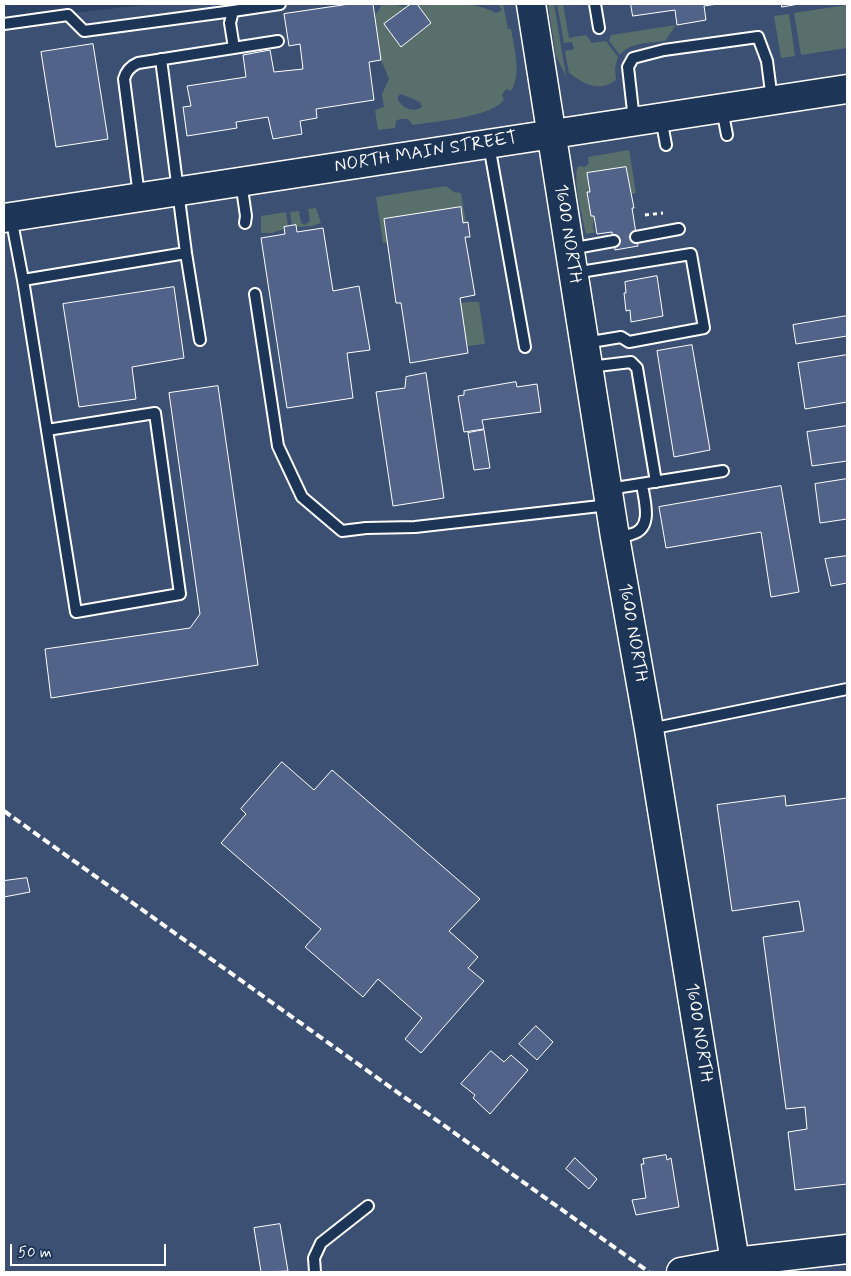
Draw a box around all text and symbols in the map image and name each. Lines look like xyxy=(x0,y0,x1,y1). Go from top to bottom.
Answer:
street label: NORTH MAIN STREET xyxy=(333,128,519,178)
street label: 1600 NORTH xyxy=(548,183,586,285)
street label: 1600 NORTH xyxy=(613,582,651,684)
street label: 1600 NORTH xyxy=(679,982,717,1084)
scale bar xyxy=(12,1234,169,1266)
text: 50 m xyxy=(18,1243,52,1263)

